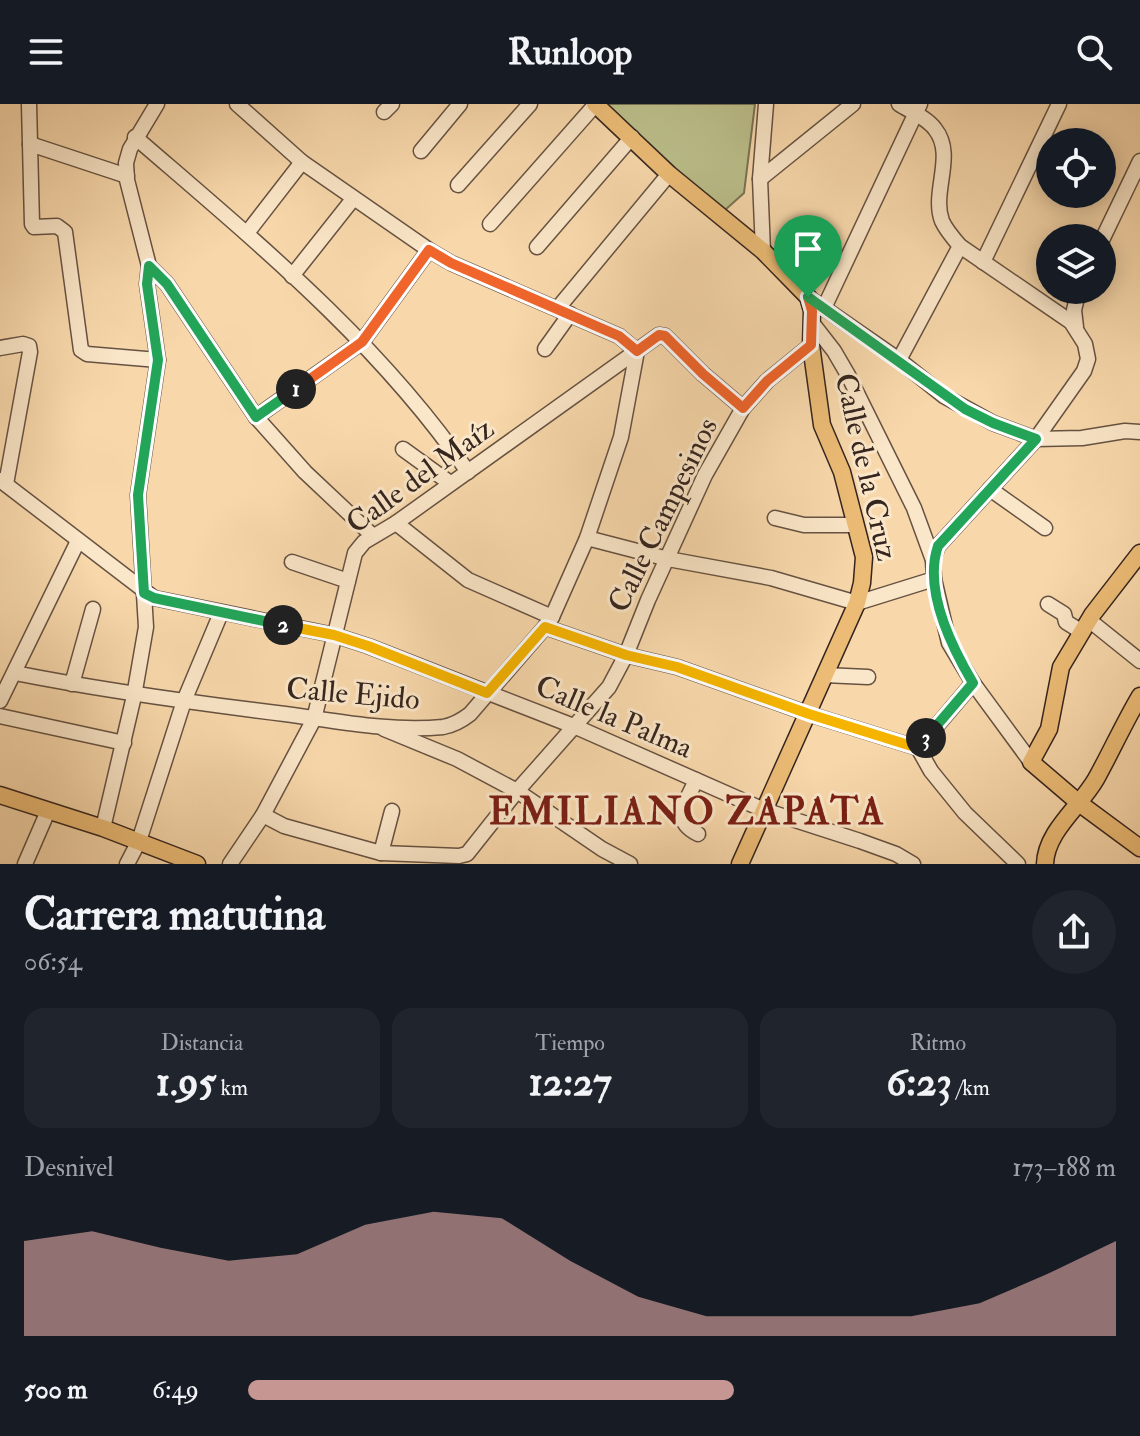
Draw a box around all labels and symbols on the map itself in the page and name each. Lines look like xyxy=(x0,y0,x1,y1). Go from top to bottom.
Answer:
pin xyxy=(774,215,842,297)
pin: 1 xyxy=(276,369,316,409)
street label: Calle de la Cruz xyxy=(826,370,906,564)
street label: Calle del Maíz xyxy=(339,410,501,542)
street label: Calle Campesinos xyxy=(600,412,726,618)
pin: 2 xyxy=(263,605,303,645)
street label: Calle la Palma xyxy=(530,667,699,767)
street label: Calle Ejido xyxy=(285,670,421,718)
pin: 3 xyxy=(906,718,946,758)
district label: EMILIANO ZAPATA xyxy=(489,788,885,836)

